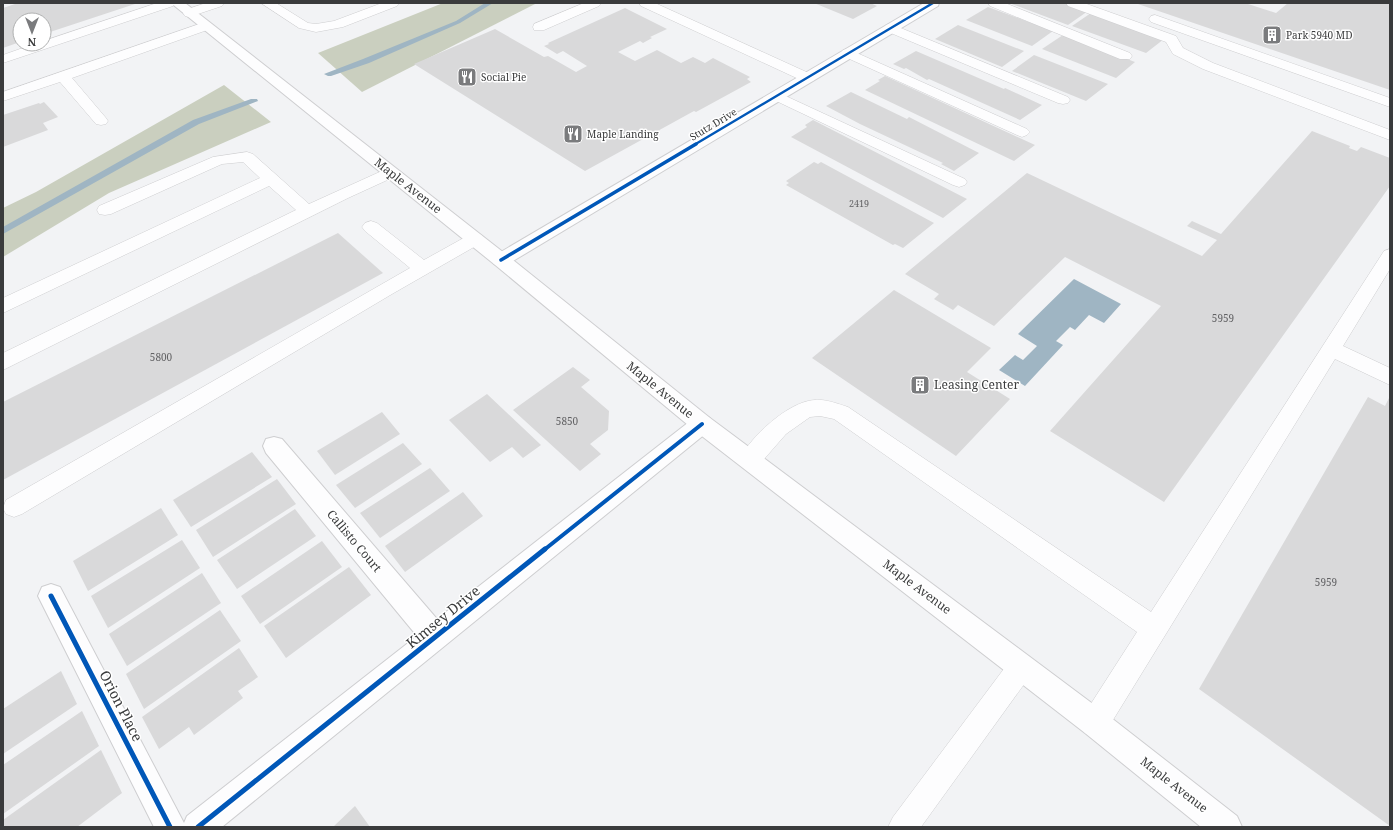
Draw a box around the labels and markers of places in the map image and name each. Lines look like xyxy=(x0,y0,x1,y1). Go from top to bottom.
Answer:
building icon: Park 5940 MD xyxy=(1261,24,1283,46)
place label: Park 5940 MD xyxy=(1286,28,1352,42)
restaurant icon: Social Pie xyxy=(456,66,478,88)
place label: Social Pie xyxy=(481,70,526,84)
restaurant icon: Maple Landing xyxy=(562,123,584,145)
place label: Maple Landing xyxy=(587,127,659,141)
building icon: Leasing Center xyxy=(909,374,931,396)
place label: Leasing Center xyxy=(934,376,1019,393)

